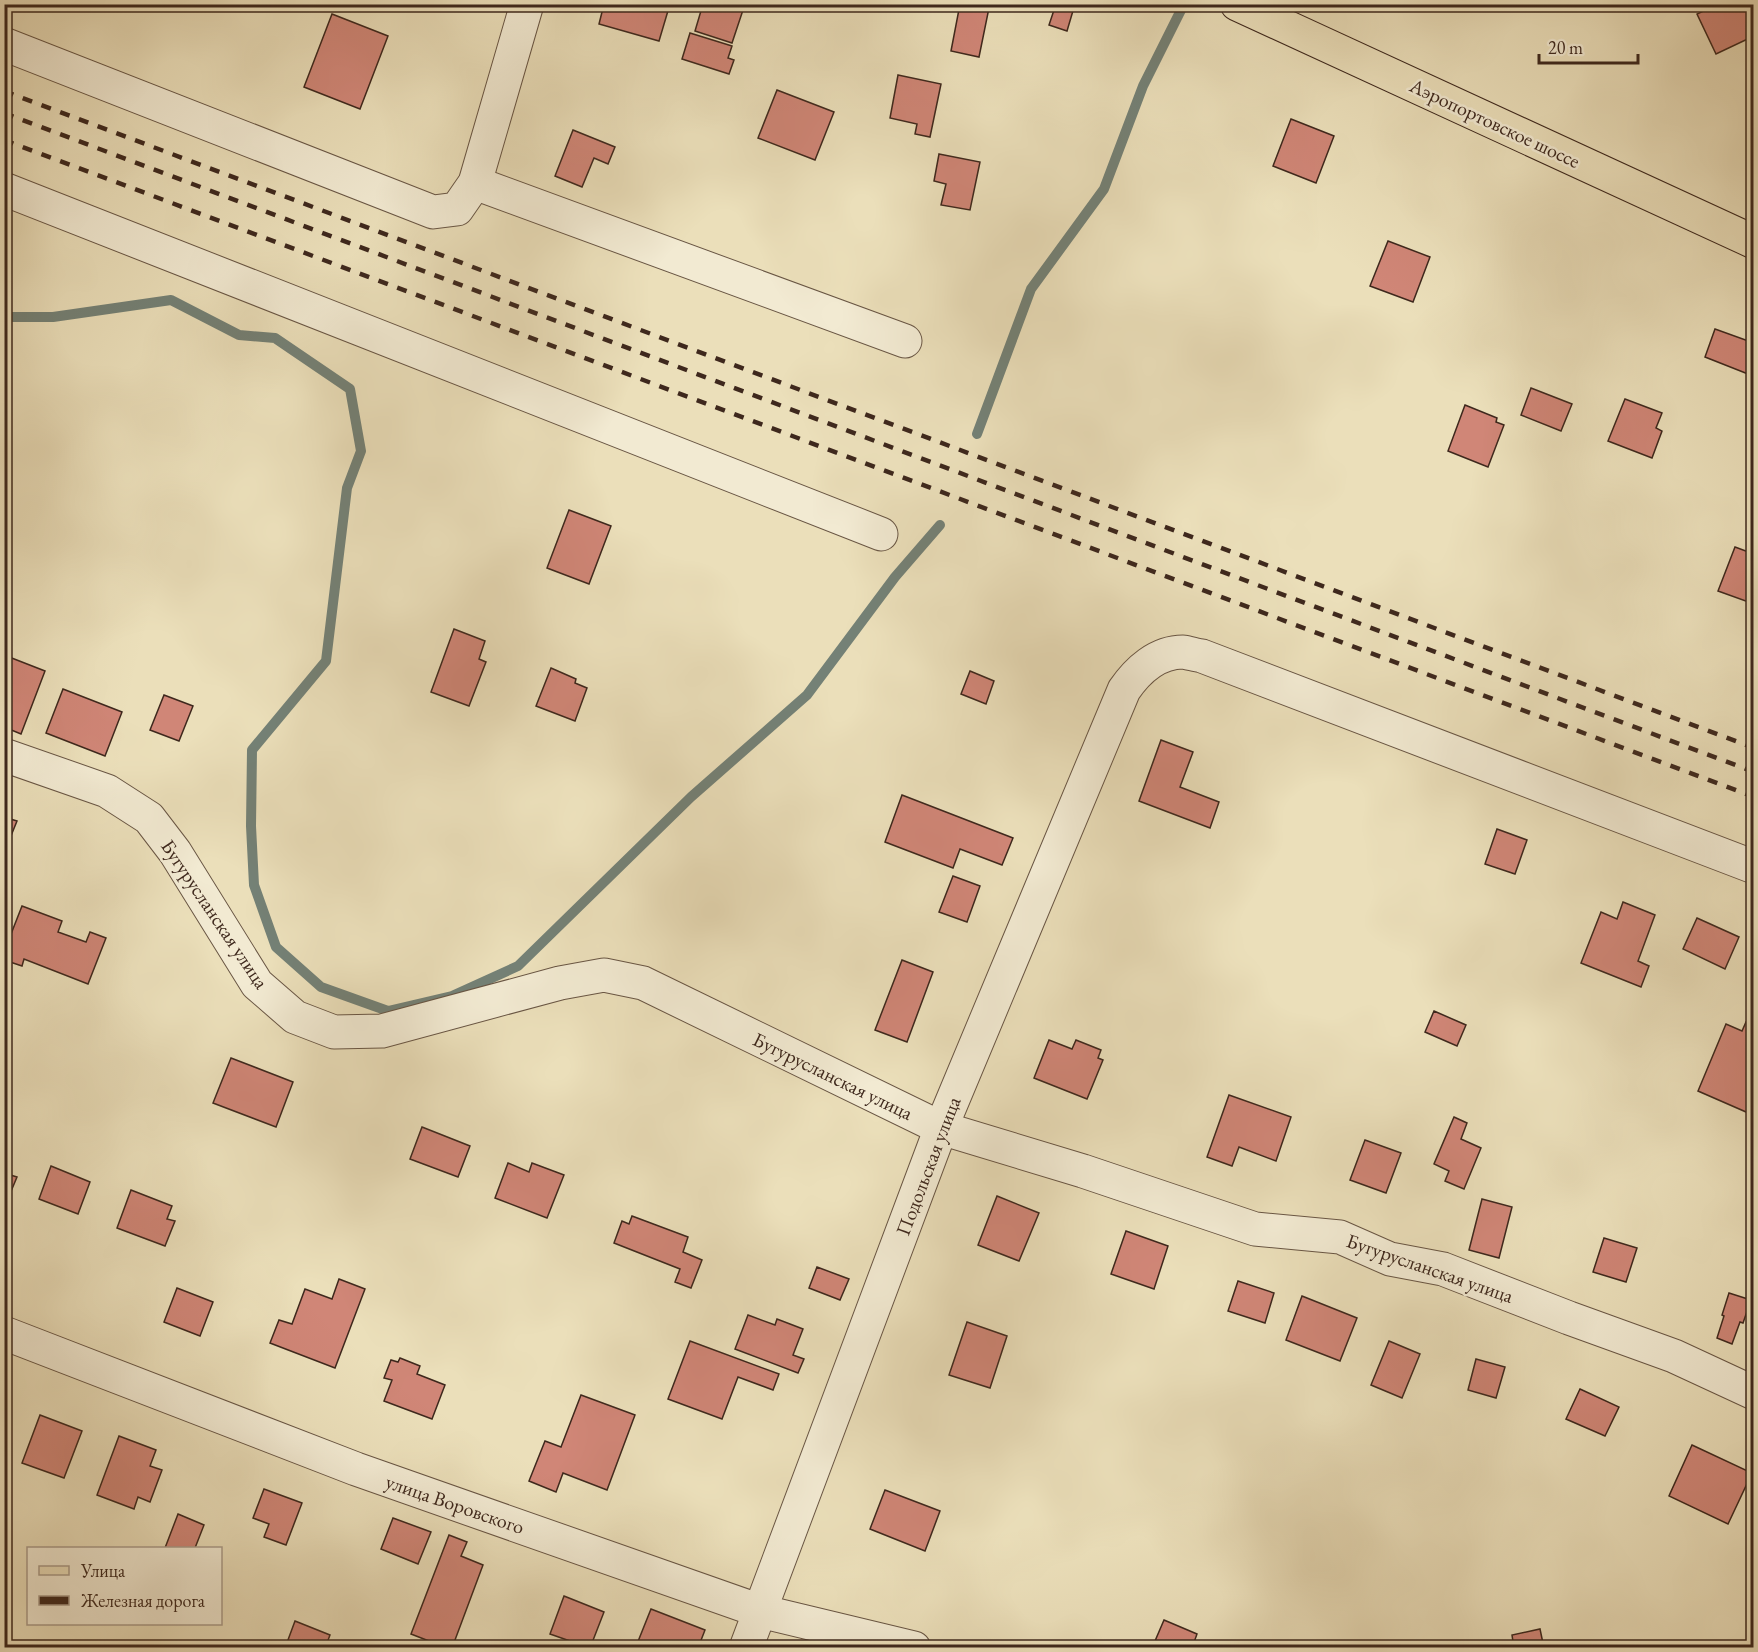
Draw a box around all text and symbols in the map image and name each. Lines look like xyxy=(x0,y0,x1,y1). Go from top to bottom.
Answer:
scale bar xyxy=(1539,27,1638,65)
text: 20 m xyxy=(1548,36,1583,59)
street label: Аэропортовское шоссе xyxy=(1405,72,1584,174)
street label: Бугурусланская улица xyxy=(155,834,275,994)
street label: Бугурусланская улица xyxy=(749,1026,917,1126)
street label: Подольская улица xyxy=(890,1093,966,1239)
street label: Бугурусланская улица xyxy=(1343,1227,1517,1309)
street label: улица Воровского xyxy=(382,1468,528,1540)
legend xyxy=(27,1547,222,1625)
text: Улица xyxy=(80,1559,126,1582)
text: Железная дорога xyxy=(80,1589,206,1612)

